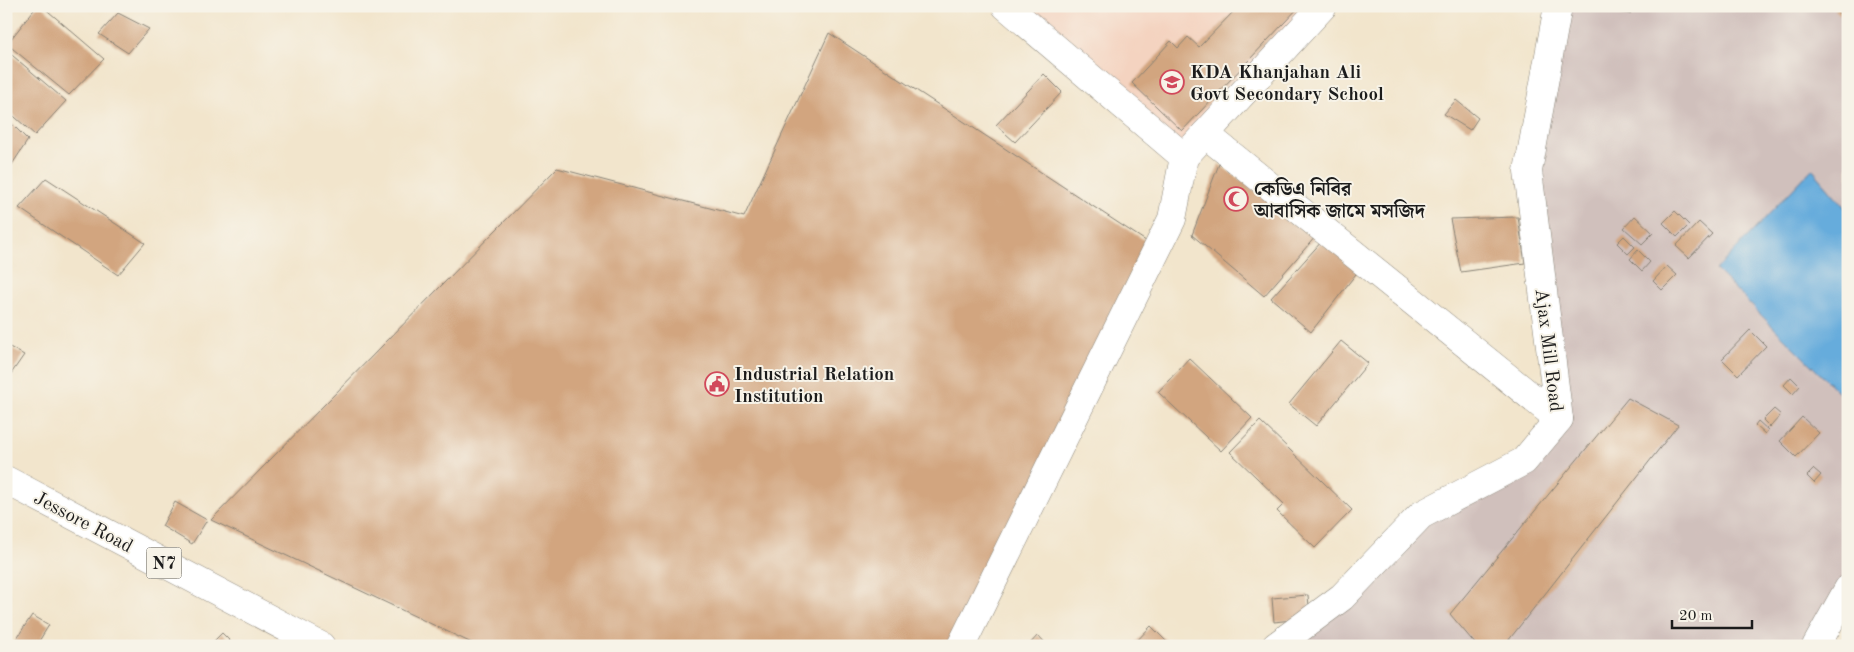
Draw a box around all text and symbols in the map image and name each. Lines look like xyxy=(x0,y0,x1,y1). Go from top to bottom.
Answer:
place label: KDA Khanjahan Ali Govt Secondary School xyxy=(1190,64,1384,105)
school or university icon: KDA Khanjahan Ali Govt Secondary School xyxy=(1159,69,1185,95)
place label: কেডিএ নিবির আবাসিক জামে মসজিদ xyxy=(1253,177,1426,222)
mosque icon: কেডিএ নিবির আবাসিক জামে মসজিদ xyxy=(1223,186,1249,212)
street label: Ajax Mill Road xyxy=(1531,288,1565,413)
place label: Industrial Relation Institution xyxy=(734,366,894,407)
public building icon: Industrial Relation Institution xyxy=(704,371,730,397)
street label: Jessore Road xyxy=(30,489,136,557)
road number: N7 xyxy=(146,548,182,578)
scale bar xyxy=(1672,597,1752,629)
text: 20 m xyxy=(1679,609,1713,624)

